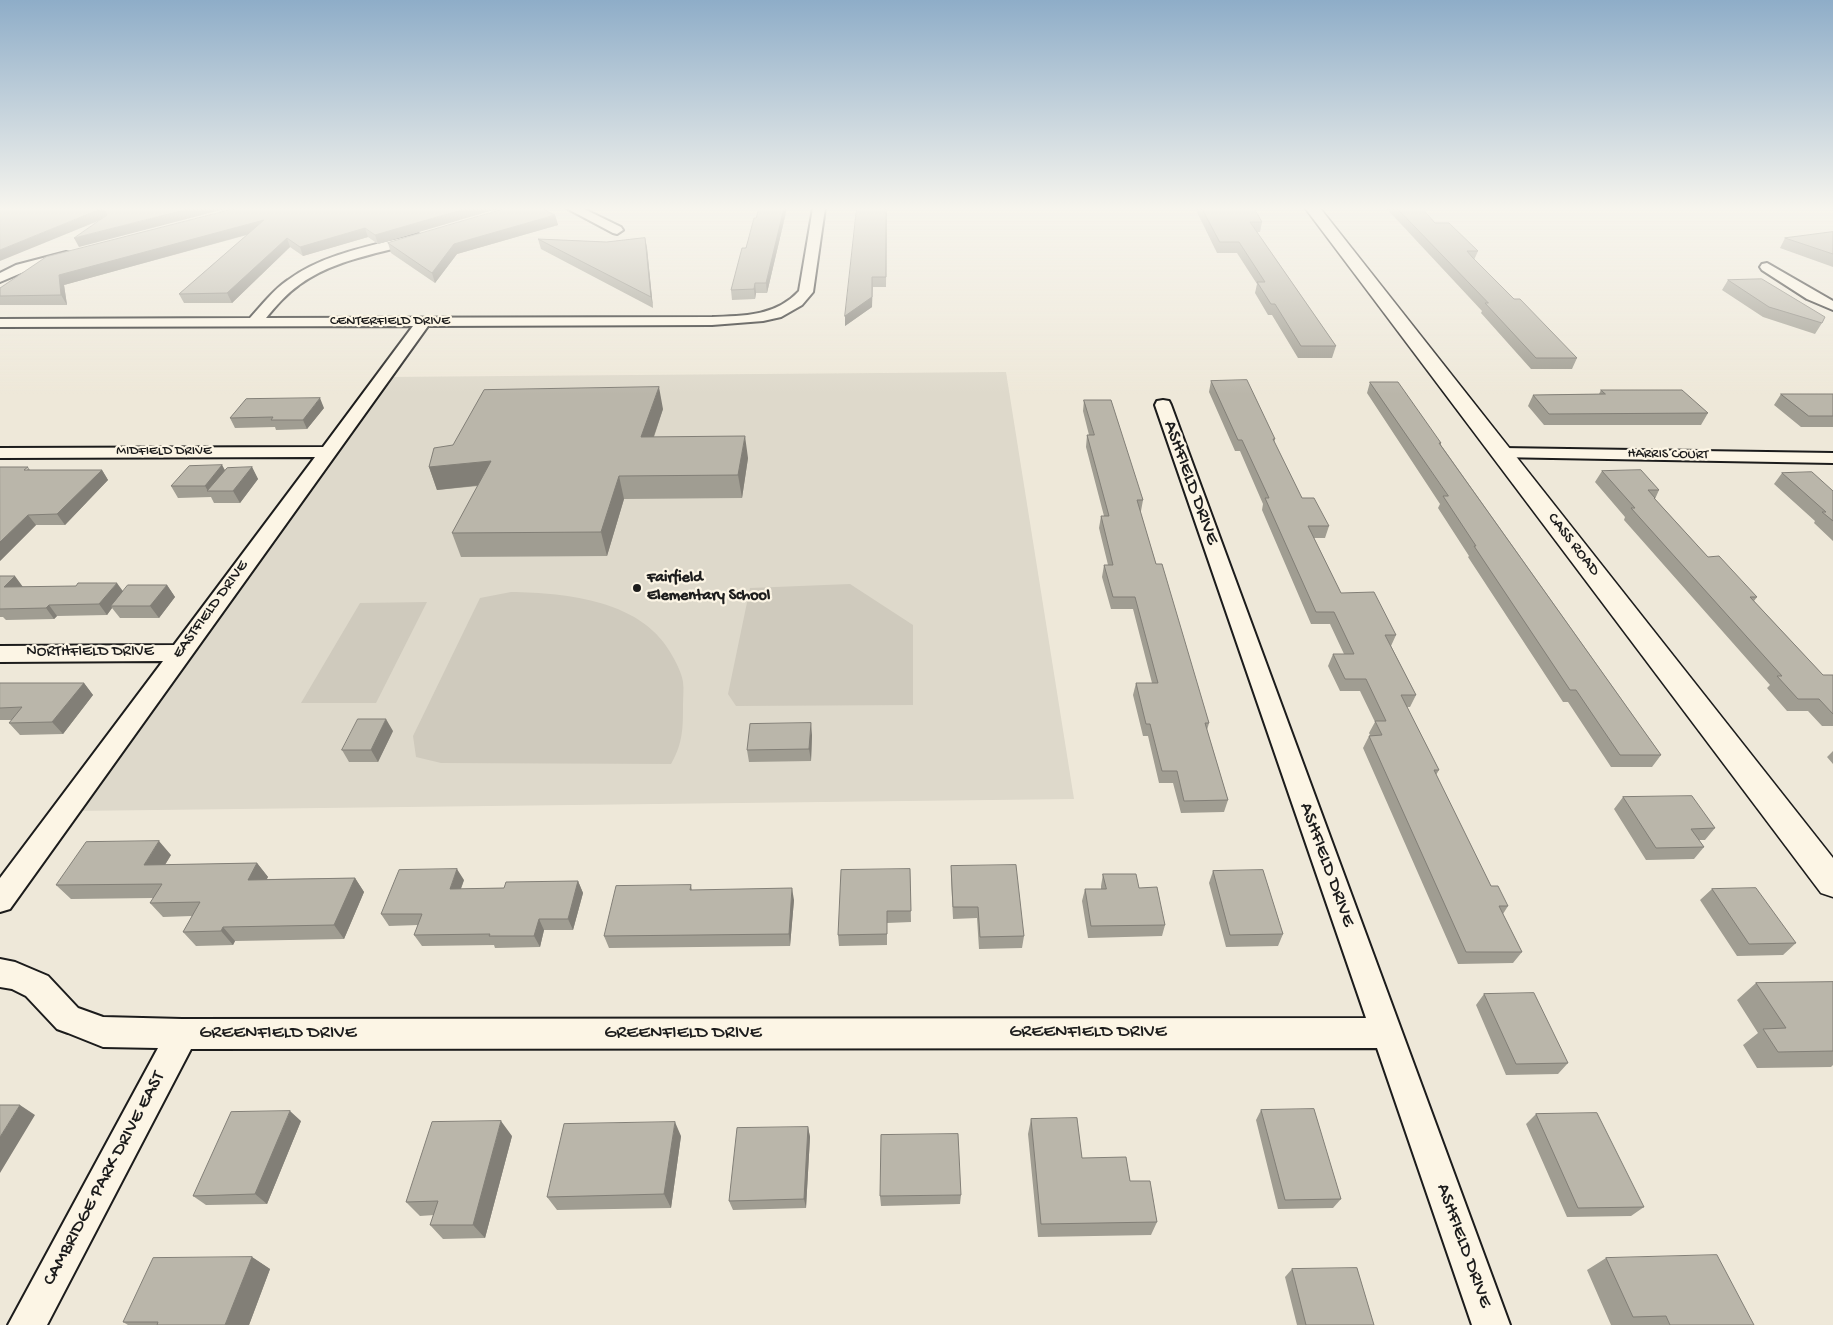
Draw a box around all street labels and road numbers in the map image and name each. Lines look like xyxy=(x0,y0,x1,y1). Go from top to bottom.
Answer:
street label: CENTERFIELD DRIVE xyxy=(330,314,450,330)
street label: ASHFIELD DRIVE xyxy=(1157,418,1223,548)
street label: MIDFIELD DRIVE xyxy=(116,444,212,460)
street label: HARRIS COURT xyxy=(1627,446,1709,464)
street label: CASS ROAD xyxy=(1542,510,1604,580)
street label: EASTFIELD DRIVE xyxy=(169,557,253,663)
street label: NORTHFIELD DRIVE xyxy=(26,643,154,663)
street label: ASHFIELD DRIVE xyxy=(1293,800,1359,930)
street label: GREENFIELD DRIVE xyxy=(1009,1022,1167,1044)
street label: GREENFIELD DRIVE xyxy=(199,1023,357,1045)
street label: GREENFIELD DRIVE xyxy=(604,1023,762,1045)
street label: CAMBRIDGE PARK DRIVE EAST xyxy=(39,1068,171,1290)
street label: ASHFIELD DRIVE xyxy=(1430,1181,1496,1311)

